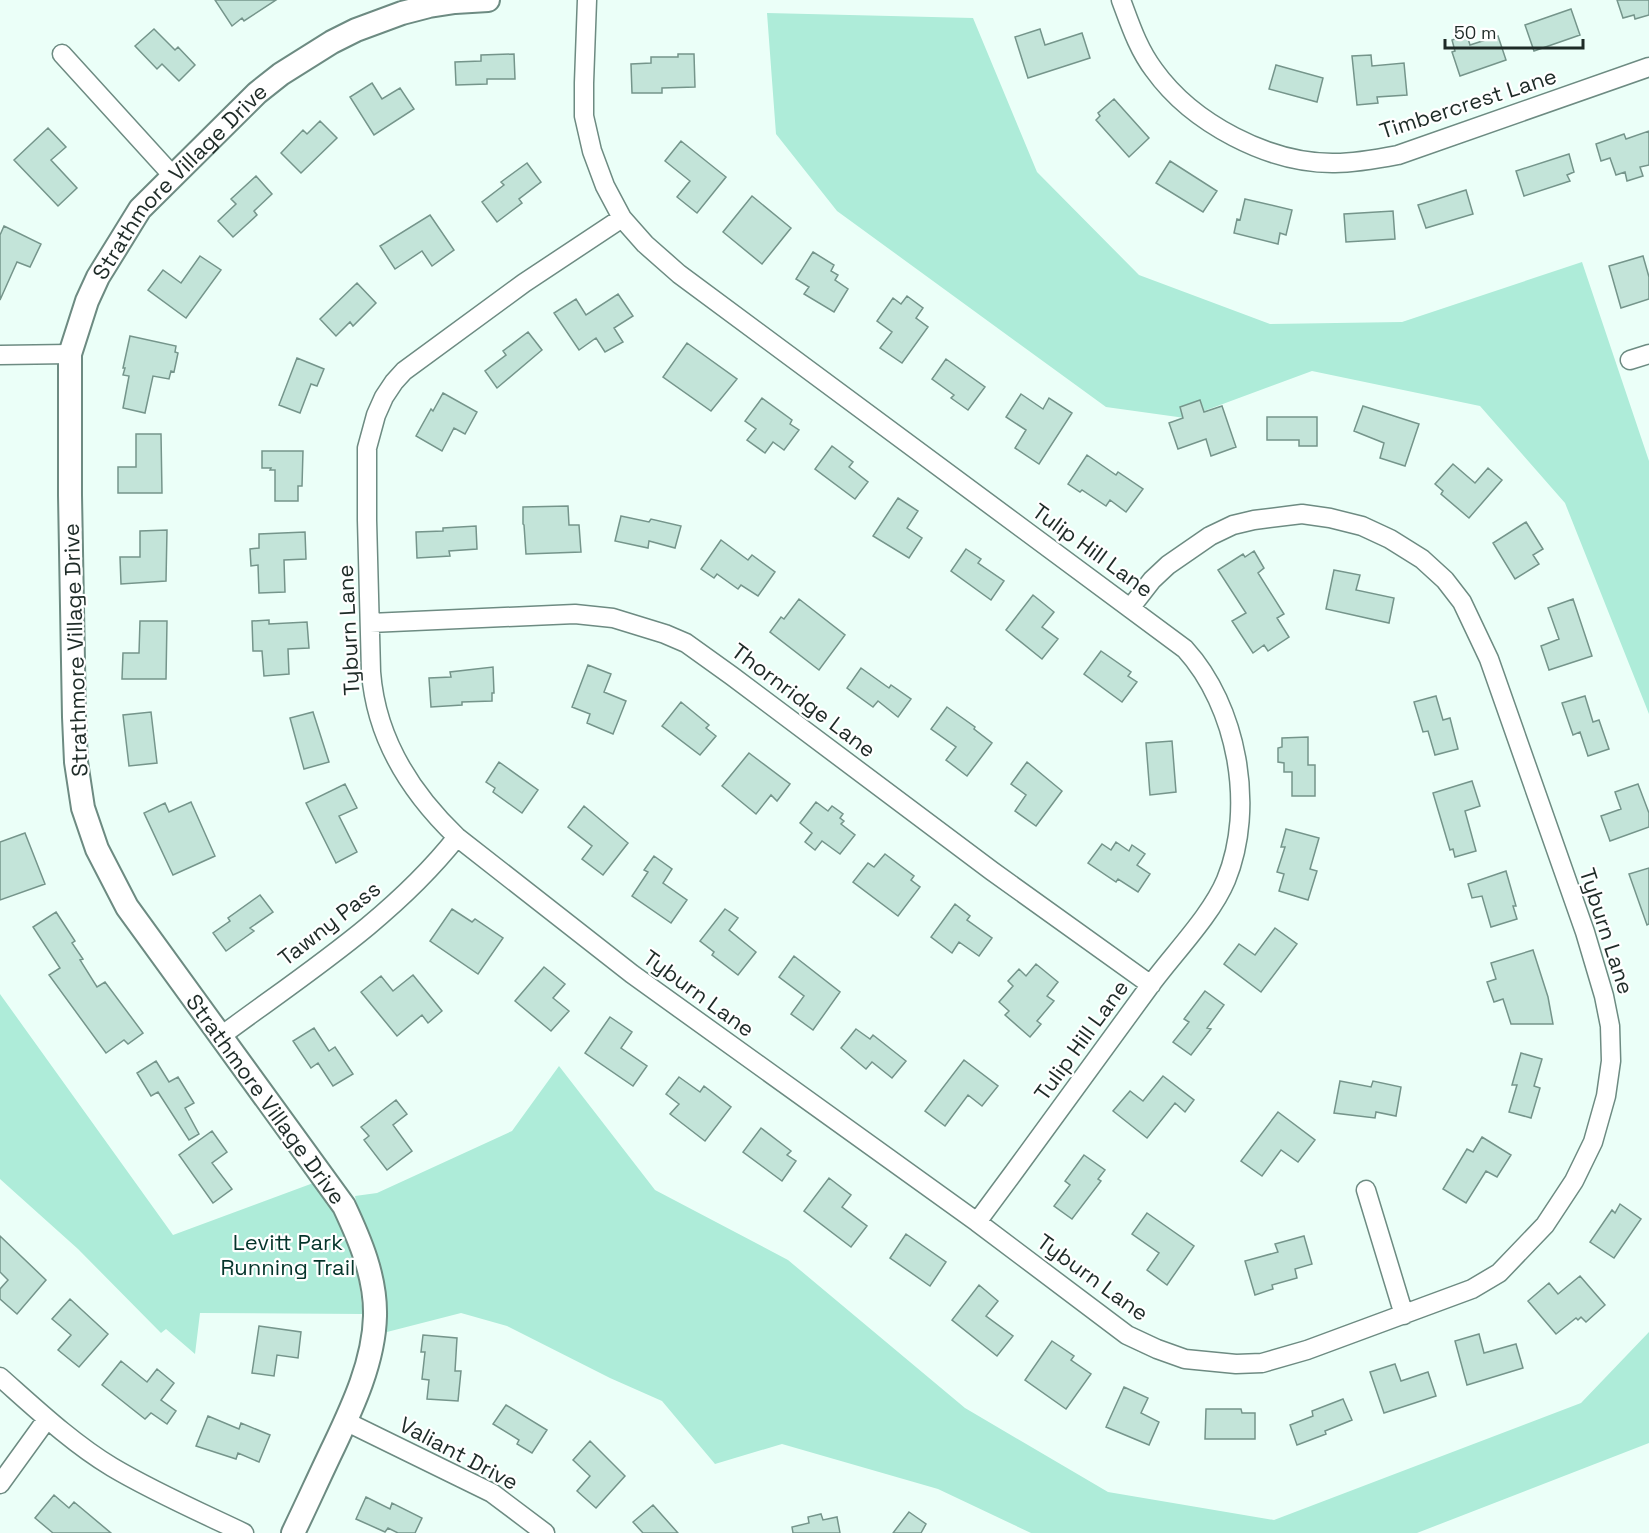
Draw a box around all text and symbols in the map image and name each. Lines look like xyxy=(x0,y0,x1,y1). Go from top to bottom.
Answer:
scale bar xyxy=(1445,12,1583,50)
text: 50 m xyxy=(1454,21,1496,44)
street label: Timbercrest Lane xyxy=(1376,61,1560,145)
street label: Strathmore Village Drive xyxy=(86,77,272,285)
street label: Tulip Hill Lane xyxy=(1027,497,1159,603)
street label: Strathmore Village Drive xyxy=(57,523,93,777)
street label: Tyburn Lane xyxy=(331,564,365,696)
street label: Thornridge Lane xyxy=(726,637,882,763)
street label: Tyburn Lane xyxy=(1573,864,1641,998)
street label: Tawny Pass xyxy=(272,874,386,972)
street label: Tyburn Lane xyxy=(638,943,760,1043)
street label: Tulip Hill Lane xyxy=(1028,974,1134,1106)
street label: Strathmore Village Drive xyxy=(180,988,352,1210)
street label: Tyburn Lane xyxy=(1032,1227,1154,1327)
park label: Levitt Park Running Trail xyxy=(220,1228,356,1281)
street label: Valiant Drive xyxy=(395,1410,523,1496)

